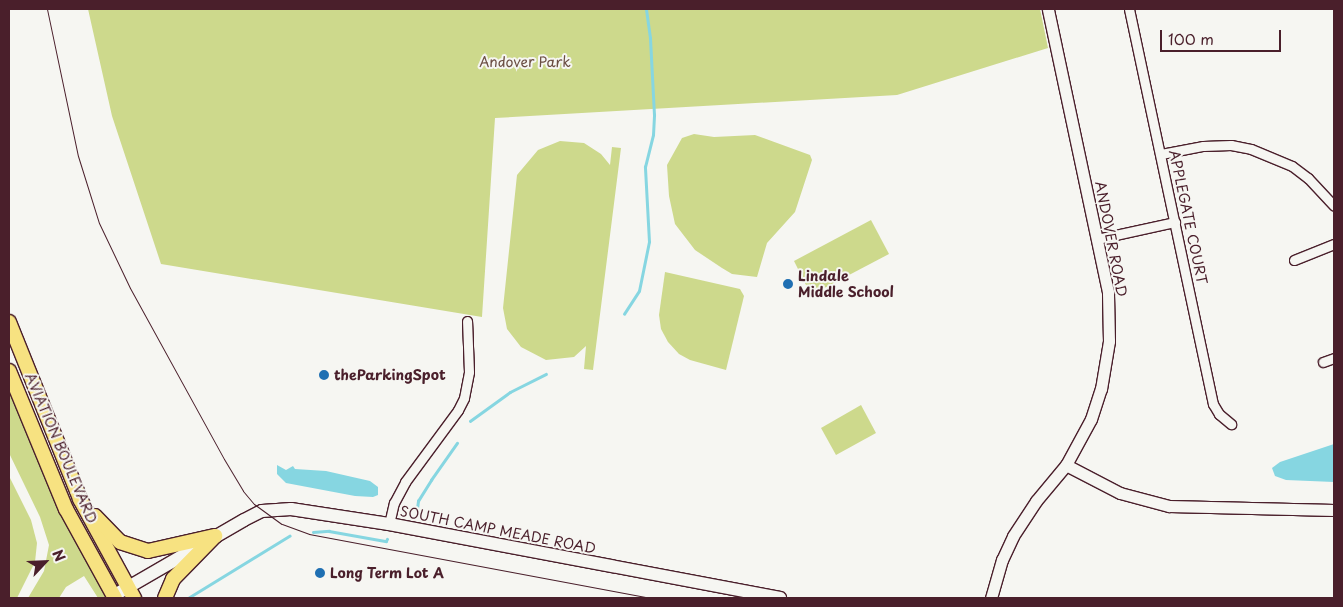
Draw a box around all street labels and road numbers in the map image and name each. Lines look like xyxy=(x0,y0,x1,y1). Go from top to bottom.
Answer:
street label: APPLEGATE COURT xyxy=(1165,148,1211,286)
street label: ANDOVER ROAD xyxy=(1091,179,1131,299)
street label: AVIATION BOULEVARD xyxy=(22,370,100,526)
street label: SOUTH CAMP MEADE ROAD xyxy=(397,502,599,558)

